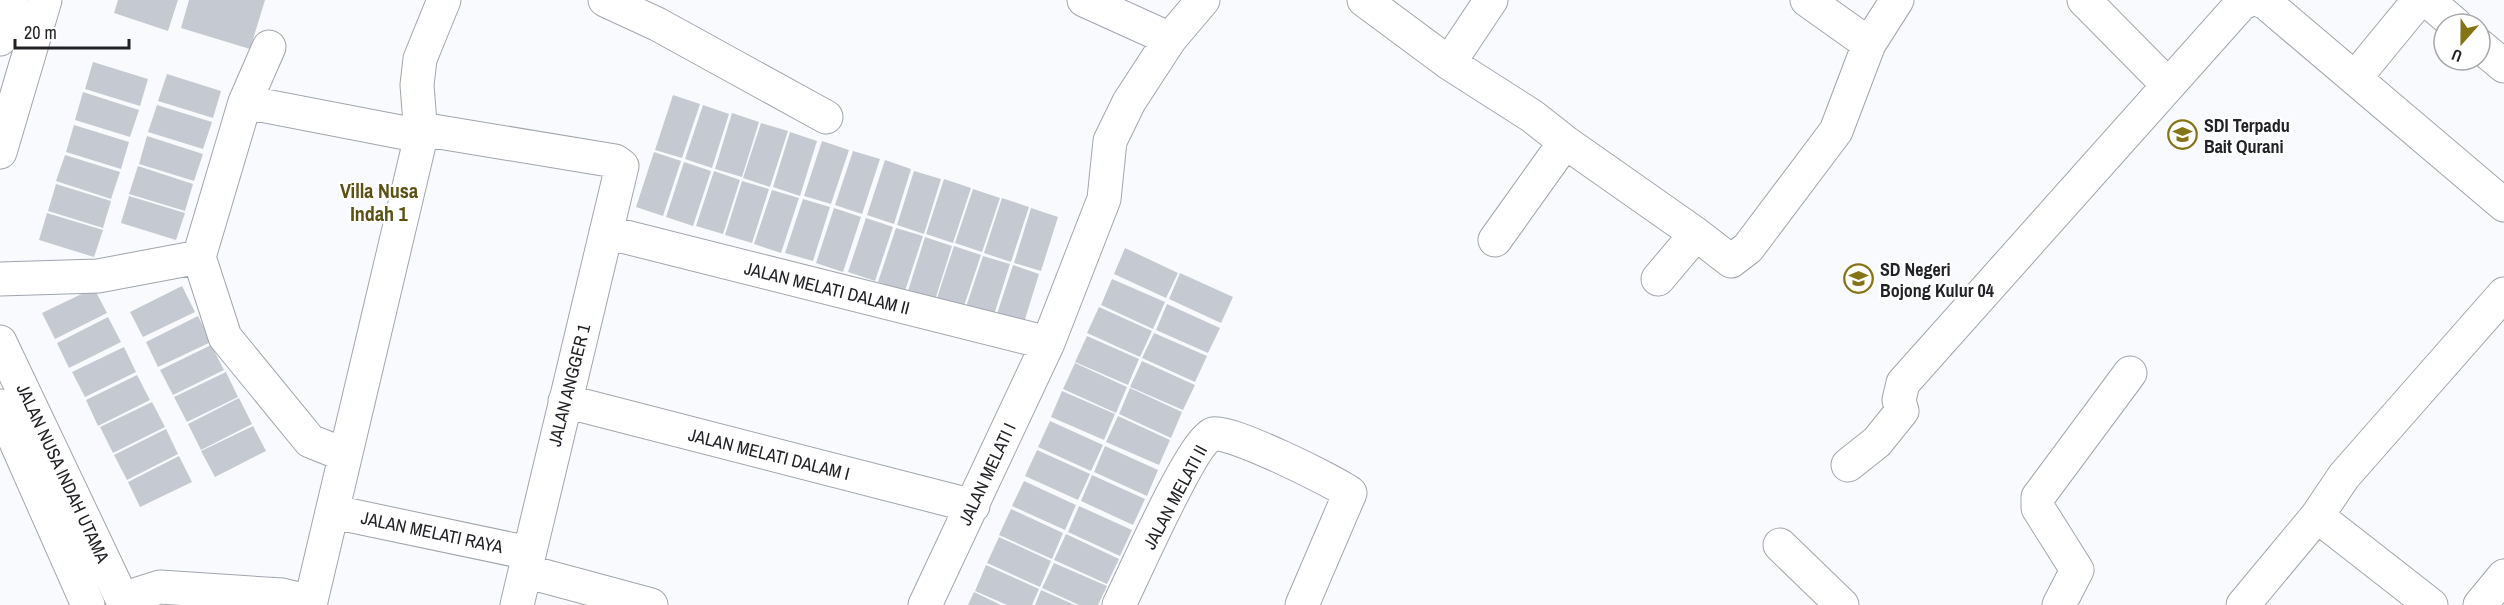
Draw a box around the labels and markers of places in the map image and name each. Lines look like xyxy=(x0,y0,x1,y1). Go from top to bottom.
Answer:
place label: SDI Terpadu Bait Qurani xyxy=(2204,113,2290,159)
school or university icon: SDI Terpadu Bait Qurani xyxy=(2167,119,2199,151)
place label: SD Negeri Bojong Kulur 04 xyxy=(1880,257,1995,303)
school or university icon: SD Negeri Bojong Kulur 04 xyxy=(1843,263,1875,295)

